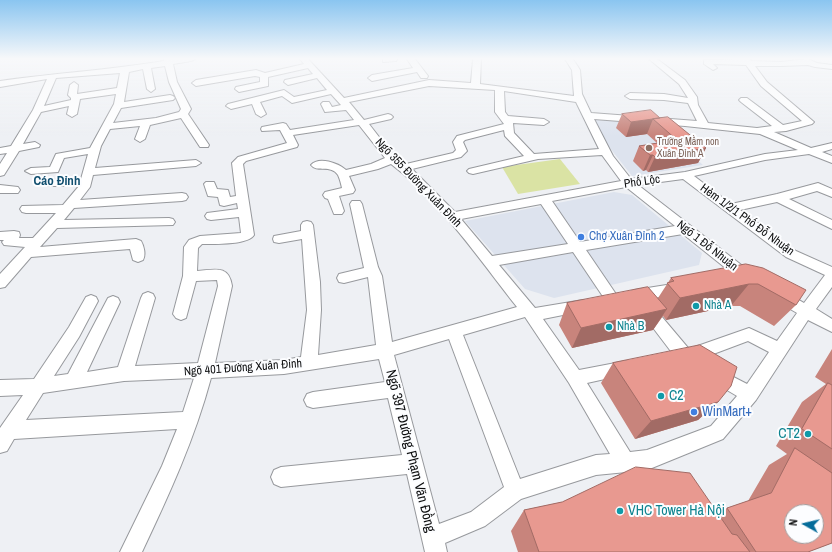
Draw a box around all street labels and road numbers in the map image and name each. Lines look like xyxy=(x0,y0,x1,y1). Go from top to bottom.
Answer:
street label: Ngõ 355 Đường Xuân Đỉnh xyxy=(372,135,464,231)
street label: Phố Lộc xyxy=(623,172,661,192)
street label: Hẻm 1/2/1 Phố Đỗ Nhuận xyxy=(697,181,797,259)
street label: Ngõ 1 Đỗ Nhuận xyxy=(674,218,740,274)
street label: Ngõ 401 Đường Xuân Đỉnh xyxy=(184,357,302,379)
street label: Ngõ 397 Đường Phạm Văn Đồng xyxy=(382,368,438,534)

